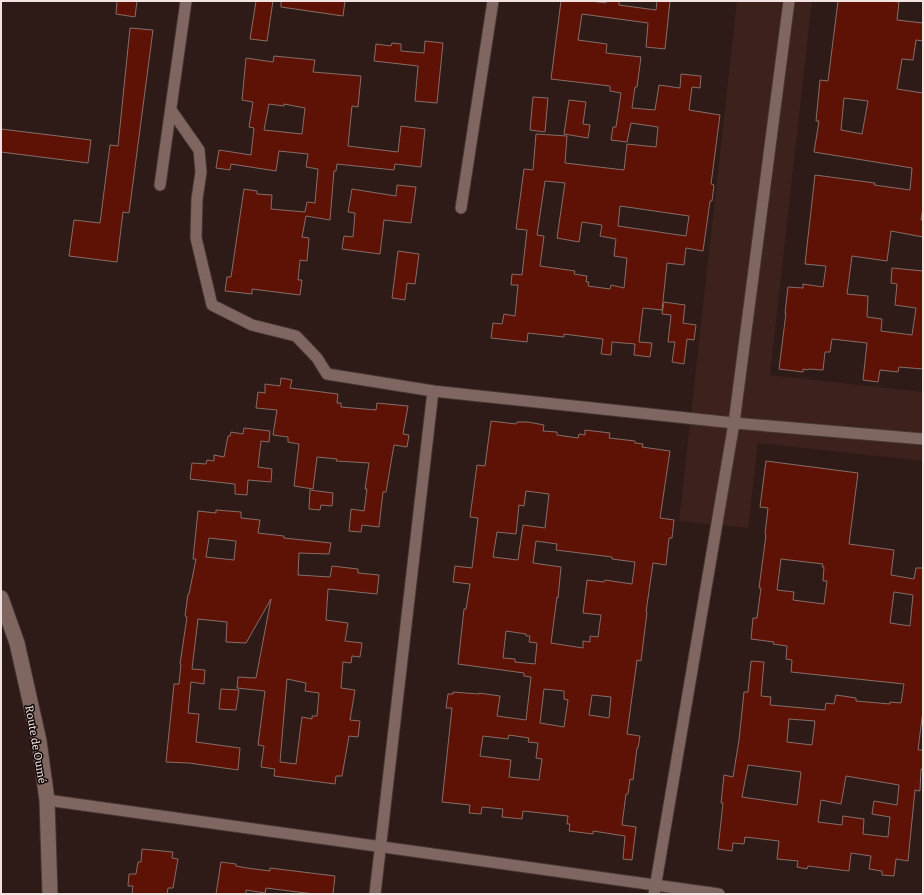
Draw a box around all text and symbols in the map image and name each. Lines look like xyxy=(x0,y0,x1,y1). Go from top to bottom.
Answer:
street label: Route de Oumé xyxy=(22,704,52,785)

